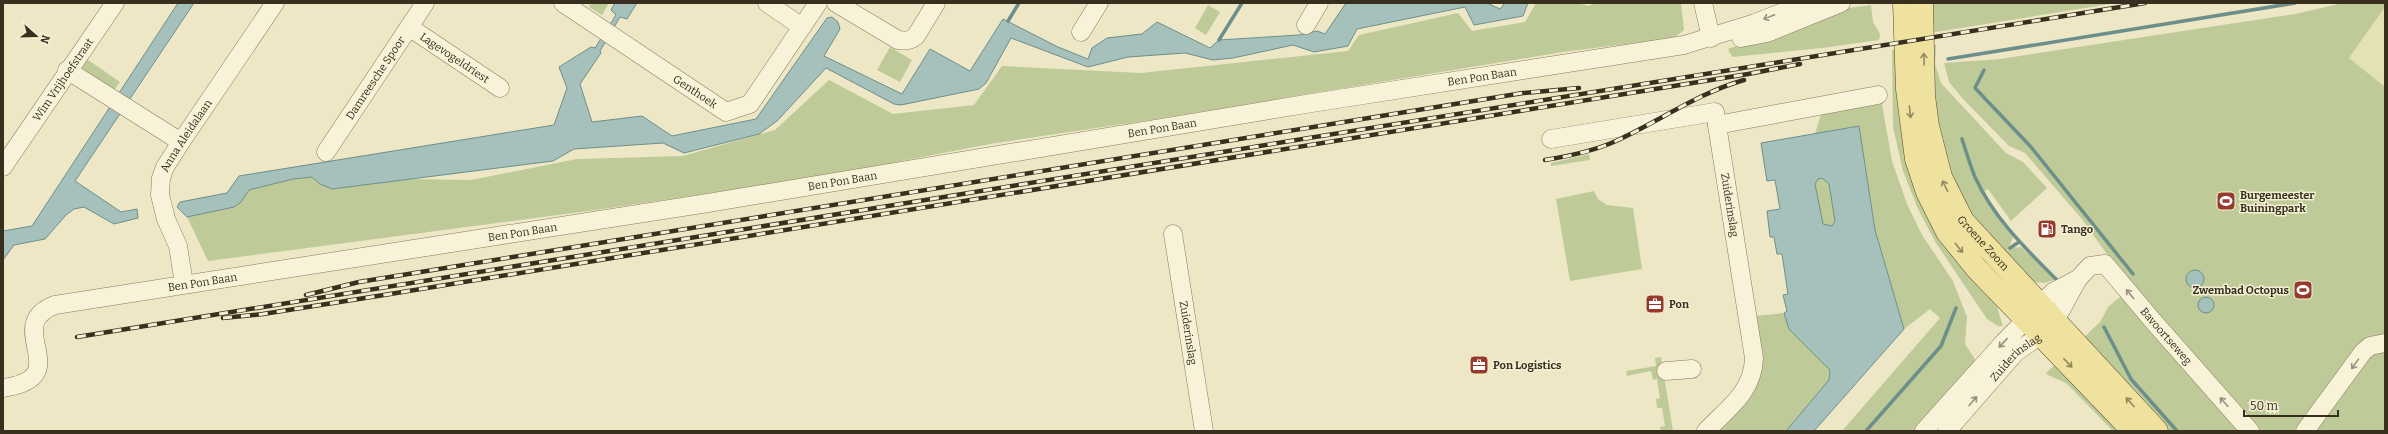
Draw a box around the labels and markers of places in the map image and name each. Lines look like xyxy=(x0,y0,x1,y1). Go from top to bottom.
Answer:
place label: Burgemeester Buiningpark xyxy=(2240,189,2315,215)
sports icon: Burgemeester Buiningpark xyxy=(2215,190,2237,212)
fuel station icon: Tango xyxy=(2036,218,2058,240)
place label: Tango xyxy=(2061,223,2093,236)
sports icon: Zwembad Octopus xyxy=(2292,279,2314,301)
place label: Zwembad Octopus xyxy=(2192,284,2290,297)
office icon: Pon xyxy=(1644,293,1666,315)
place label: Pon xyxy=(1669,298,1689,311)
office icon: Pon Logistics xyxy=(1468,354,1490,376)
place label: Pon Logistics xyxy=(1493,359,1562,372)

